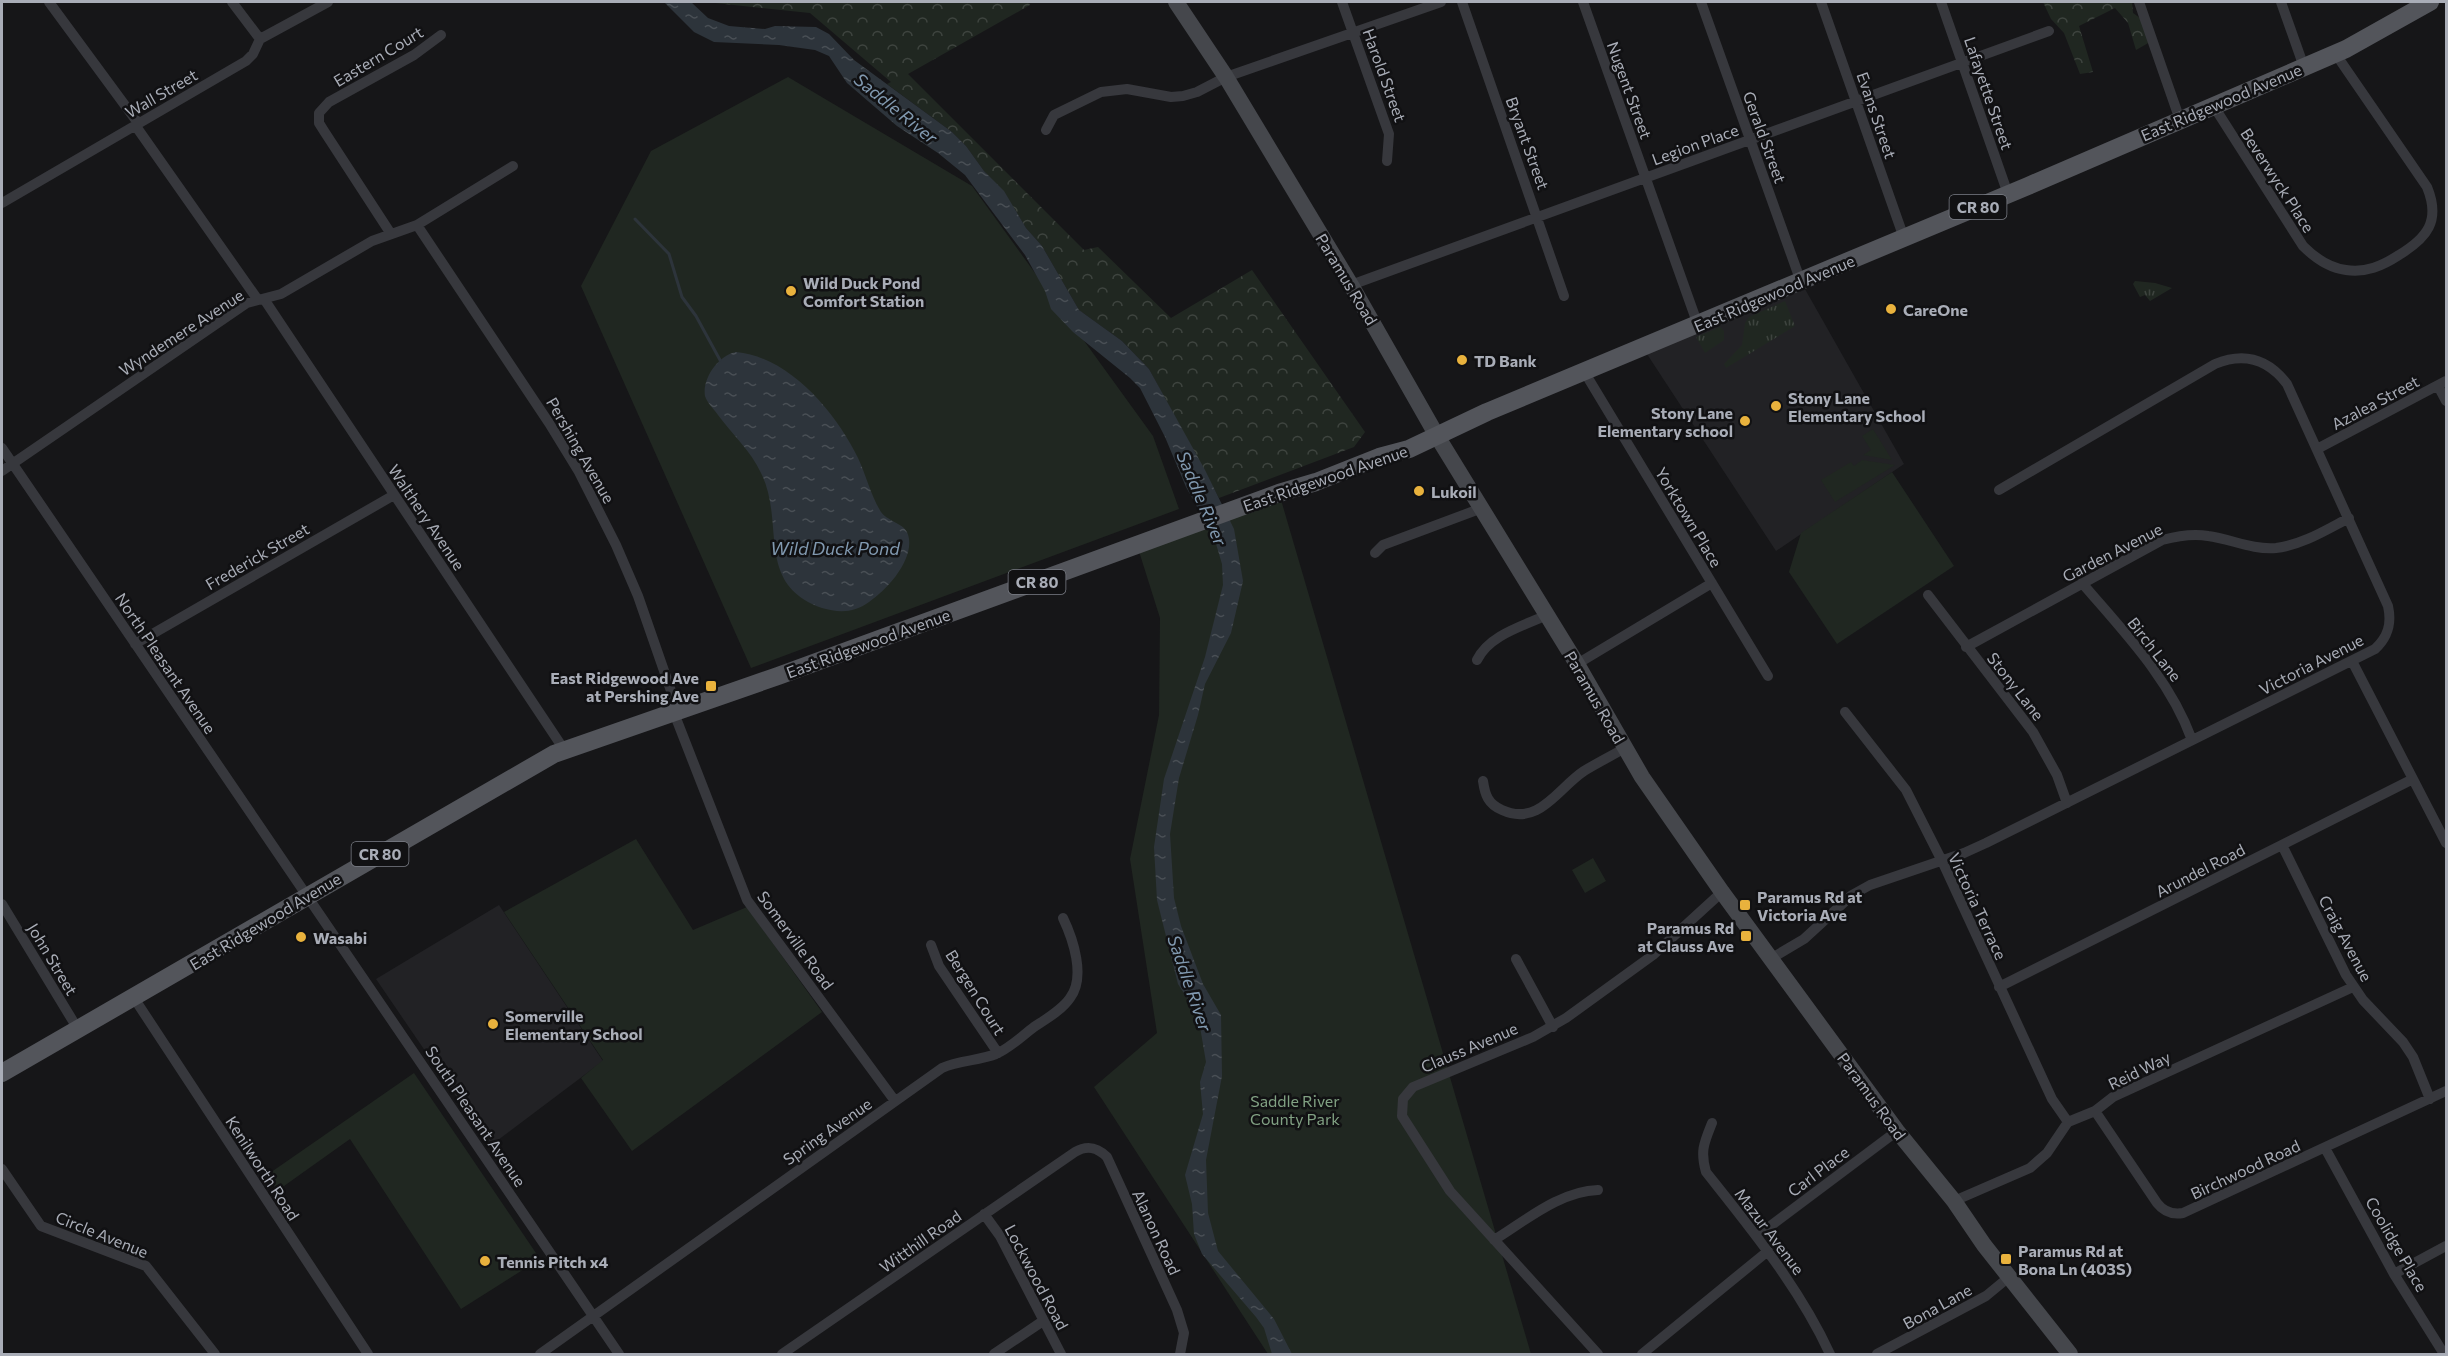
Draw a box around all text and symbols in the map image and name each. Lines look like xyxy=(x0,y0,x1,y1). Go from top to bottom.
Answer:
street label: Eastern Court xyxy=(330,22,427,90)
street label: Harold Street xyxy=(1359,26,1411,125)
street label: Lafayette Street xyxy=(1961,34,2017,152)
street label: Nugent Street xyxy=(1604,39,1657,142)
street label: East Ridgewood Avenue xyxy=(2138,59,2304,145)
street label: Wall Street xyxy=(121,64,201,121)
water label: Saddle River xyxy=(850,68,943,149)
street label: Evans Street xyxy=(1853,69,1901,161)
street label: Gerald Street xyxy=(1740,88,1791,186)
street label: Bryant Street xyxy=(1502,94,1554,192)
street label: Legion Place xyxy=(1649,120,1741,168)
street label: Beverwyck Place xyxy=(2237,124,2319,236)
road number: CR 80 xyxy=(1950,195,2006,219)
street label: Paramus Road xyxy=(1312,230,1382,328)
street label: East Ridgewood Avenue xyxy=(1691,250,1857,336)
place label: Wild Duck Pond Comfort Station xyxy=(803,273,924,310)
marker: Wild Duck Pond Comfort Station xyxy=(784,284,798,298)
street label: Wyndemere Avenue xyxy=(115,285,247,379)
place label: CareOne xyxy=(1903,300,1968,319)
marker: CareOne xyxy=(1884,302,1898,316)
place label: TD Bank xyxy=(1474,351,1537,370)
marker: TD Bank xyxy=(1455,353,1469,367)
street label: Azalea Street xyxy=(2328,371,2422,433)
place label: Stony Lane Elementary School xyxy=(1788,388,1926,425)
street label: Pershing Avenue xyxy=(543,394,619,506)
marker: Stony Lane Elementary School xyxy=(1769,399,1783,413)
place label: Stony Lane Elementary school xyxy=(1597,403,1733,440)
marker: Stony Lane Elementary school xyxy=(1738,414,1752,428)
street label: East Ridgewood Avenue xyxy=(1240,441,1410,515)
water label: Saddle River xyxy=(1172,447,1232,549)
street label: Walthery Avenue xyxy=(385,461,469,573)
street label: Yorktown Place xyxy=(1652,464,1726,570)
place label: Lukoil xyxy=(1431,482,1477,501)
marker: Lukoil xyxy=(1412,484,1426,498)
street label: Frederick Street xyxy=(202,518,313,593)
street label: Garden Avenue xyxy=(2059,519,2165,585)
water label: Wild Duck Pond xyxy=(770,537,900,559)
road number: CR 80 xyxy=(1008,570,1066,594)
street label: North Pleasant Avenue xyxy=(112,589,220,737)
street label: East Ridgewood Avenue xyxy=(784,605,952,681)
street label: Birch Lane xyxy=(2124,613,2186,685)
street label: Victoria Avenue xyxy=(2256,630,2366,698)
street label: Paramus Road xyxy=(1561,647,1629,747)
street label: Stony Lane xyxy=(1984,648,2048,724)
place label: East Ridgewood Ave at Pershing Ave xyxy=(550,668,699,705)
marker: East Ridgewood Ave at Pershing Ave xyxy=(704,679,718,693)
street label: Arundel Road xyxy=(2152,839,2248,901)
road number: CR 80 xyxy=(352,842,409,866)
street label: Victoria Terrace xyxy=(1945,850,2011,962)
street label: East Ridgewood Avenue xyxy=(186,868,344,974)
street label: Somerville Road xyxy=(754,887,838,993)
place label: Paramus Rd at Victoria Ave xyxy=(1757,887,1863,924)
street label: Craig Avenue xyxy=(2315,892,2377,984)
marker: Paramus Rd at Victoria Ave xyxy=(1738,898,1752,912)
place label: Paramus Rd at Clauss Ave xyxy=(1637,918,1734,955)
street label: John Street xyxy=(24,919,82,999)
place label: Wasabi xyxy=(313,928,367,947)
marker: Paramus Rd at Clauss Ave xyxy=(1739,929,1753,943)
marker: Wasabi xyxy=(294,930,308,944)
water label: Saddle River xyxy=(1163,932,1217,1035)
street label: Bergen Court xyxy=(942,946,1010,1038)
place label: Somerville Elementary School xyxy=(505,1006,643,1043)
marker: Somerville Elementary School xyxy=(486,1017,500,1031)
street label: Clauss Avenue xyxy=(1418,1018,1520,1076)
street label: South Pleasant Avenue xyxy=(422,1042,530,1190)
street label: Reid Way xyxy=(2105,1047,2173,1093)
street label: Paramus Road xyxy=(1834,1048,1910,1144)
park label: Saddle River County Park xyxy=(1250,1091,1340,1128)
street label: Spring Avenue xyxy=(779,1094,875,1168)
street label: Kenilworth Road xyxy=(222,1112,304,1224)
street label: Birchwood Road xyxy=(2187,1135,2303,1203)
street label: Carl Place xyxy=(1784,1142,1852,1200)
street label: Mazur Avenue xyxy=(1731,1184,1809,1278)
street label: Alanon Road xyxy=(1129,1186,1185,1278)
street label: Coolidge Place xyxy=(2362,1193,2432,1295)
street label: Witthill Road xyxy=(875,1206,965,1276)
street label: Circle Avenue xyxy=(53,1207,151,1261)
street label: Lockwood Road xyxy=(1001,1221,1073,1333)
place label: Paramus Rd at Bona Ln (403S) xyxy=(2018,1241,2132,1278)
place label: Tennis Pitch x4 xyxy=(497,1252,608,1271)
marker: Paramus Rd at Bona Ln (403S) xyxy=(1999,1252,2013,1266)
marker: Tennis Pitch x4 xyxy=(478,1254,492,1268)
street label: Bona Lane xyxy=(1899,1279,1975,1333)

